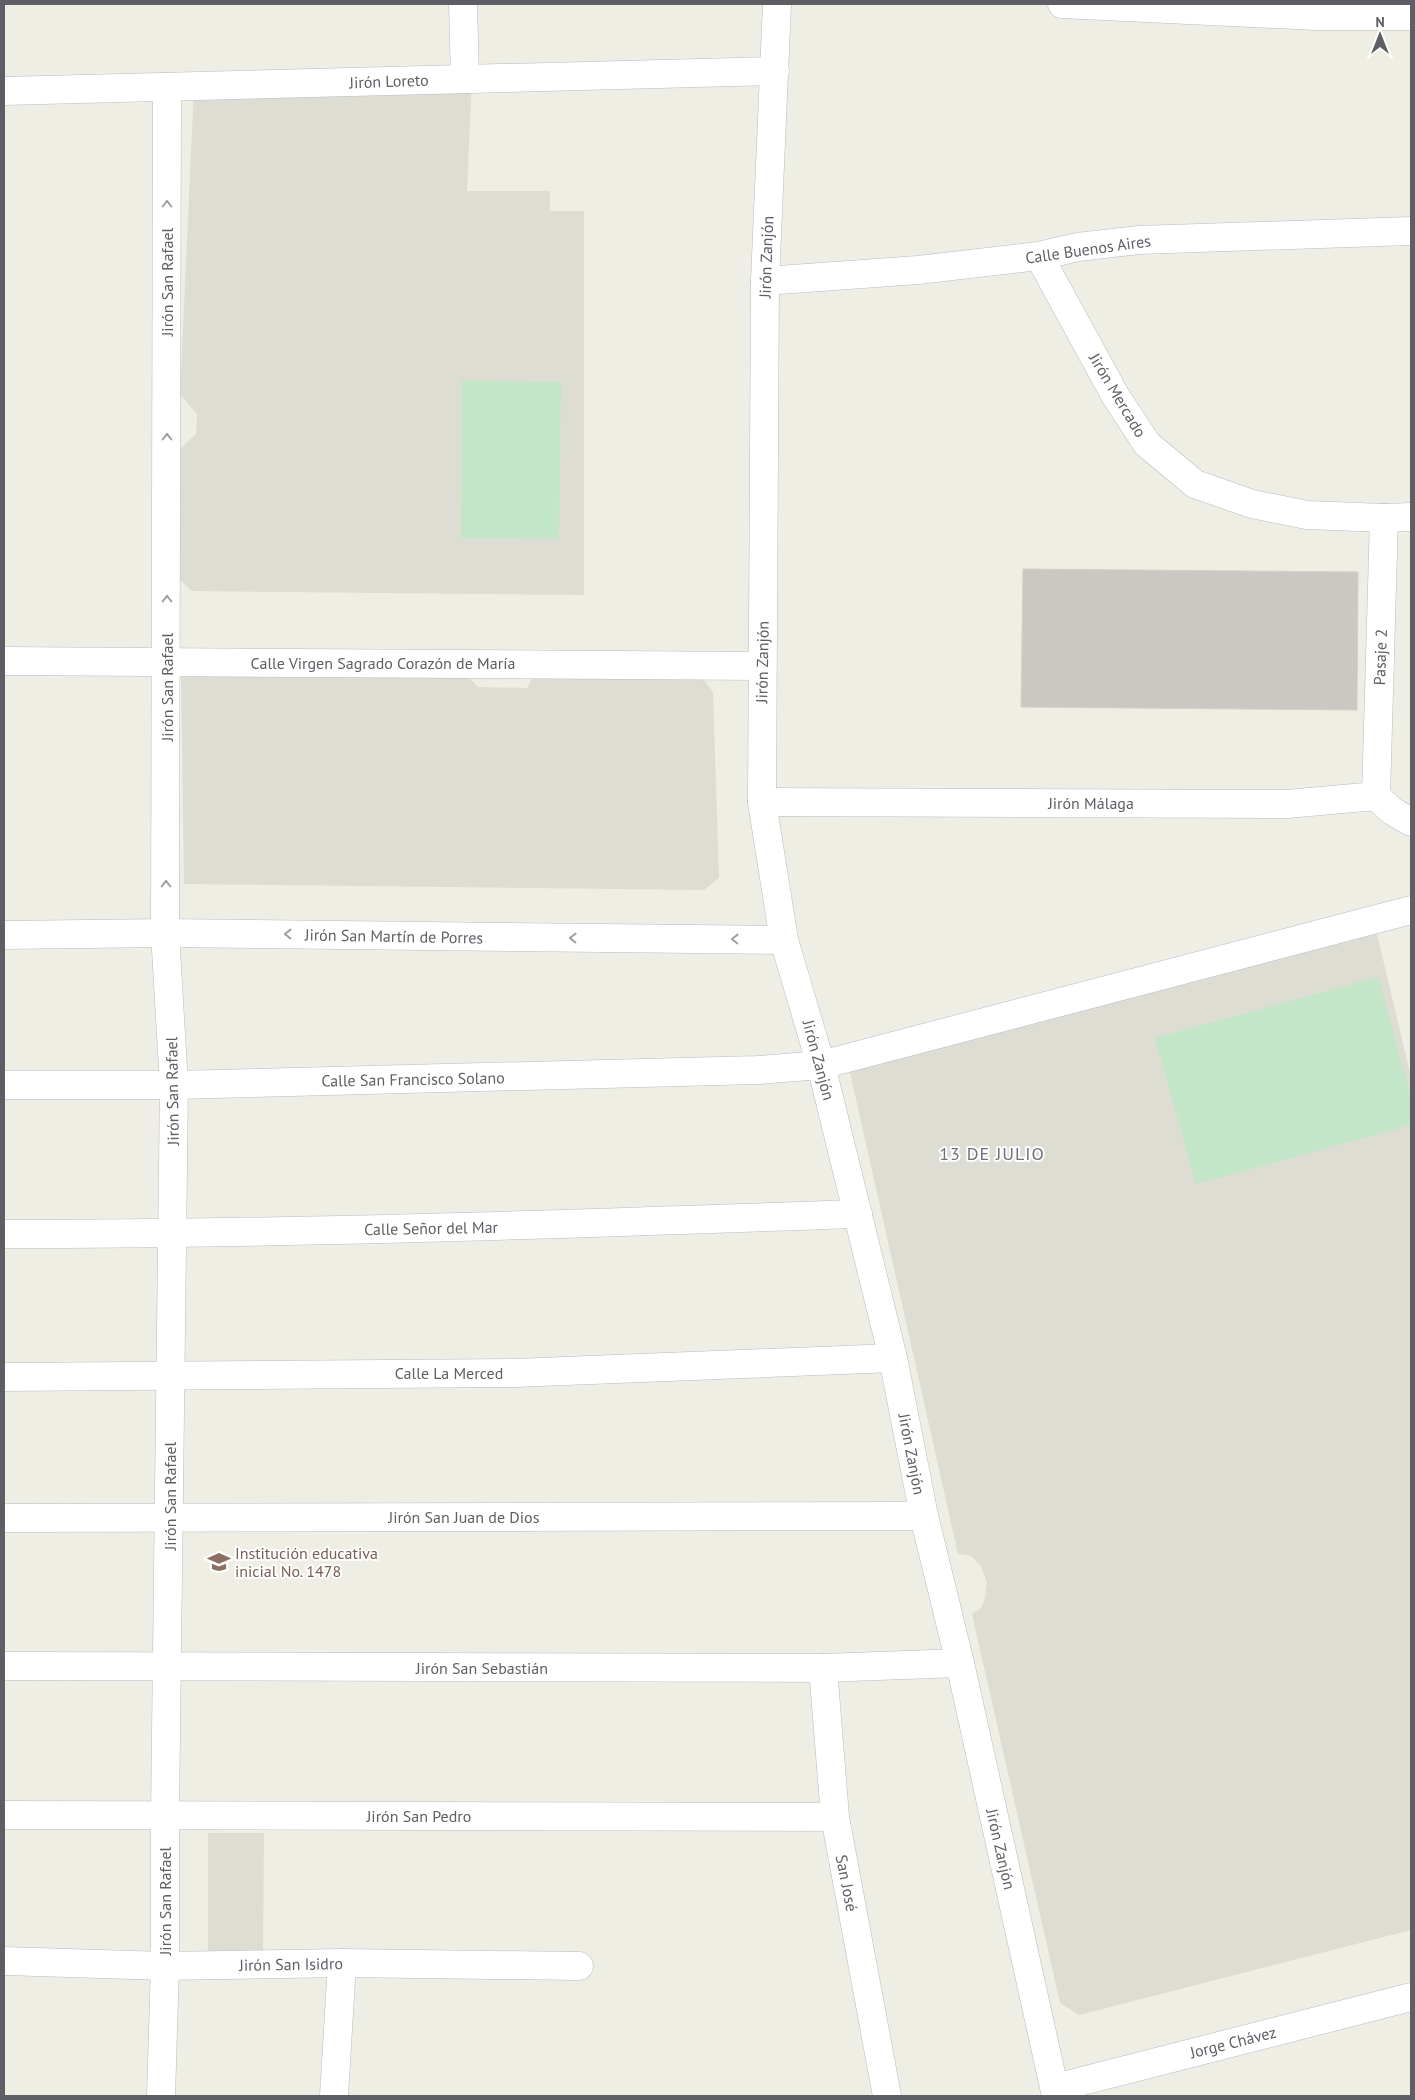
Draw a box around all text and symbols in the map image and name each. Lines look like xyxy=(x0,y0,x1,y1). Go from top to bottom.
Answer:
north arrow xyxy=(1355,10,1405,60)
text: N xyxy=(1375,13,1385,31)
street label: Jirón Loreto xyxy=(348,70,429,92)
one-way arrow xyxy=(162,200,172,208)
street label: Jirón Zanjón xyxy=(755,216,777,299)
street label: Jirón San Rafael xyxy=(157,227,177,337)
street label: Calle Buenos Aires xyxy=(1024,230,1152,268)
street label: Jirón Mercado xyxy=(1085,348,1151,441)
one-way arrow xyxy=(162,433,172,440)
one-way arrow xyxy=(162,595,172,603)
street label: Jirón Zanjón xyxy=(751,621,773,704)
street label: Pasaje 2 xyxy=(1369,628,1391,686)
street label: Jirón San Rafael xyxy=(157,632,177,742)
street label: Calle Virgen Sagrado Corazón de María xyxy=(251,653,515,673)
street label: Jirón Málaga xyxy=(1047,793,1134,813)
one-way arrow xyxy=(161,880,171,888)
street label: Jirón San Martín de Porres xyxy=(304,924,484,948)
one-way arrow xyxy=(284,929,292,940)
one-way arrow xyxy=(569,933,576,943)
one-way arrow xyxy=(731,934,739,944)
street label: Jirón Zanjón xyxy=(798,1017,839,1102)
street label: Jirón San Rafael xyxy=(161,1036,183,1146)
street label: Calle San Francisco Solano xyxy=(321,1067,505,1091)
district label: 13 DE JULIO xyxy=(939,1142,1045,1165)
street label: Calle Señor del Mar xyxy=(364,1217,499,1239)
street label: Calle La Merced xyxy=(395,1363,503,1383)
street label: Jirón Zanjón xyxy=(894,1411,930,1496)
street label: Jirón San Rafael xyxy=(160,1441,180,1551)
street label: Jirón San Juan de Dios xyxy=(388,1507,540,1527)
place label: Institución educativa inicial No. 1478 xyxy=(235,1543,378,1581)
school or university icon: Institución educativa inicial No. 1478 xyxy=(206,1549,232,1575)
street label: Jirón San Sebastián xyxy=(415,1658,548,1678)
street label: Jirón San Pedro xyxy=(366,1806,471,1826)
street label: Jirón Zanjón xyxy=(982,1806,1020,1891)
street label: Jirón San Rafael xyxy=(155,1846,175,1956)
street label: San José xyxy=(832,1853,862,1913)
street label: Jirón San Isidro xyxy=(238,1953,343,1975)
street label: Jorge Chávez xyxy=(1187,2022,1278,2063)

